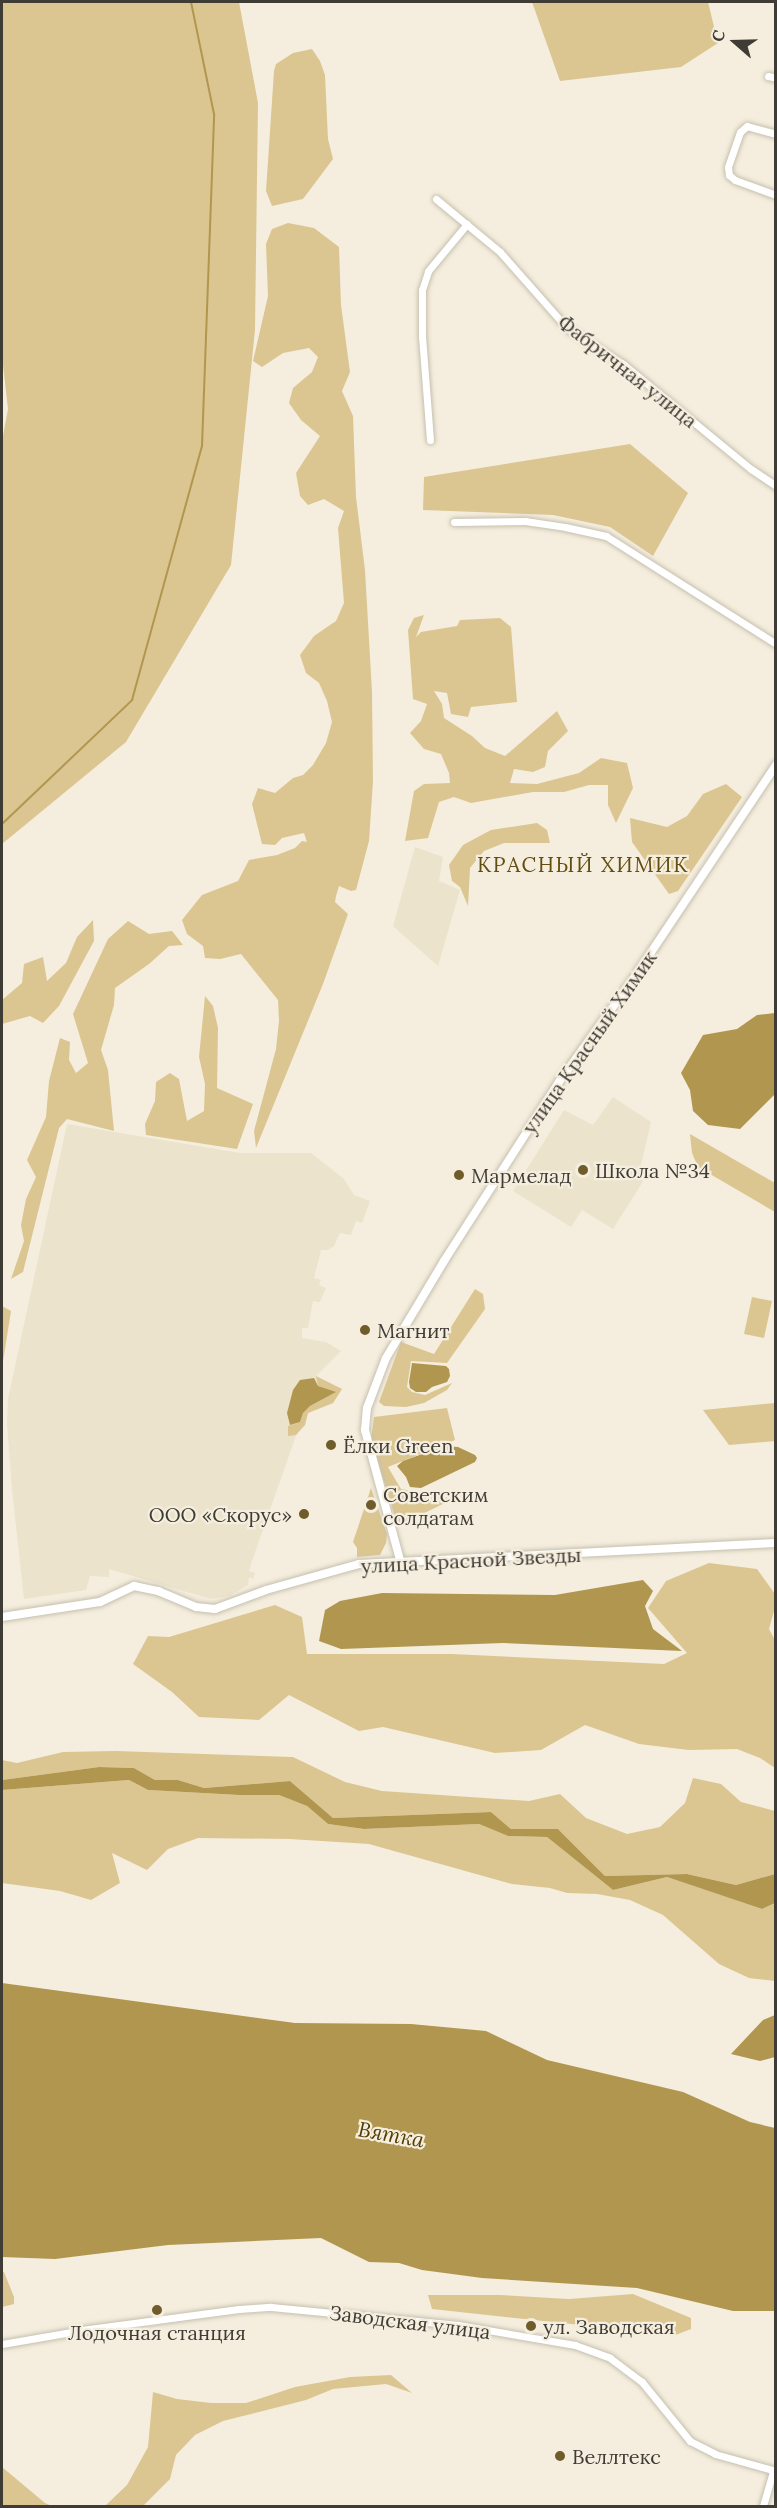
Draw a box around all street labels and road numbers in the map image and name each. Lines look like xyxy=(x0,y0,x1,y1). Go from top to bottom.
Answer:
street label: Фабричная улица xyxy=(554,309,702,433)
street label: улица Красный Химик xyxy=(517,946,661,1138)
street label: улица Красной Звезды xyxy=(360,1542,582,1578)
street label: Заводская улица xyxy=(328,2300,492,2344)

